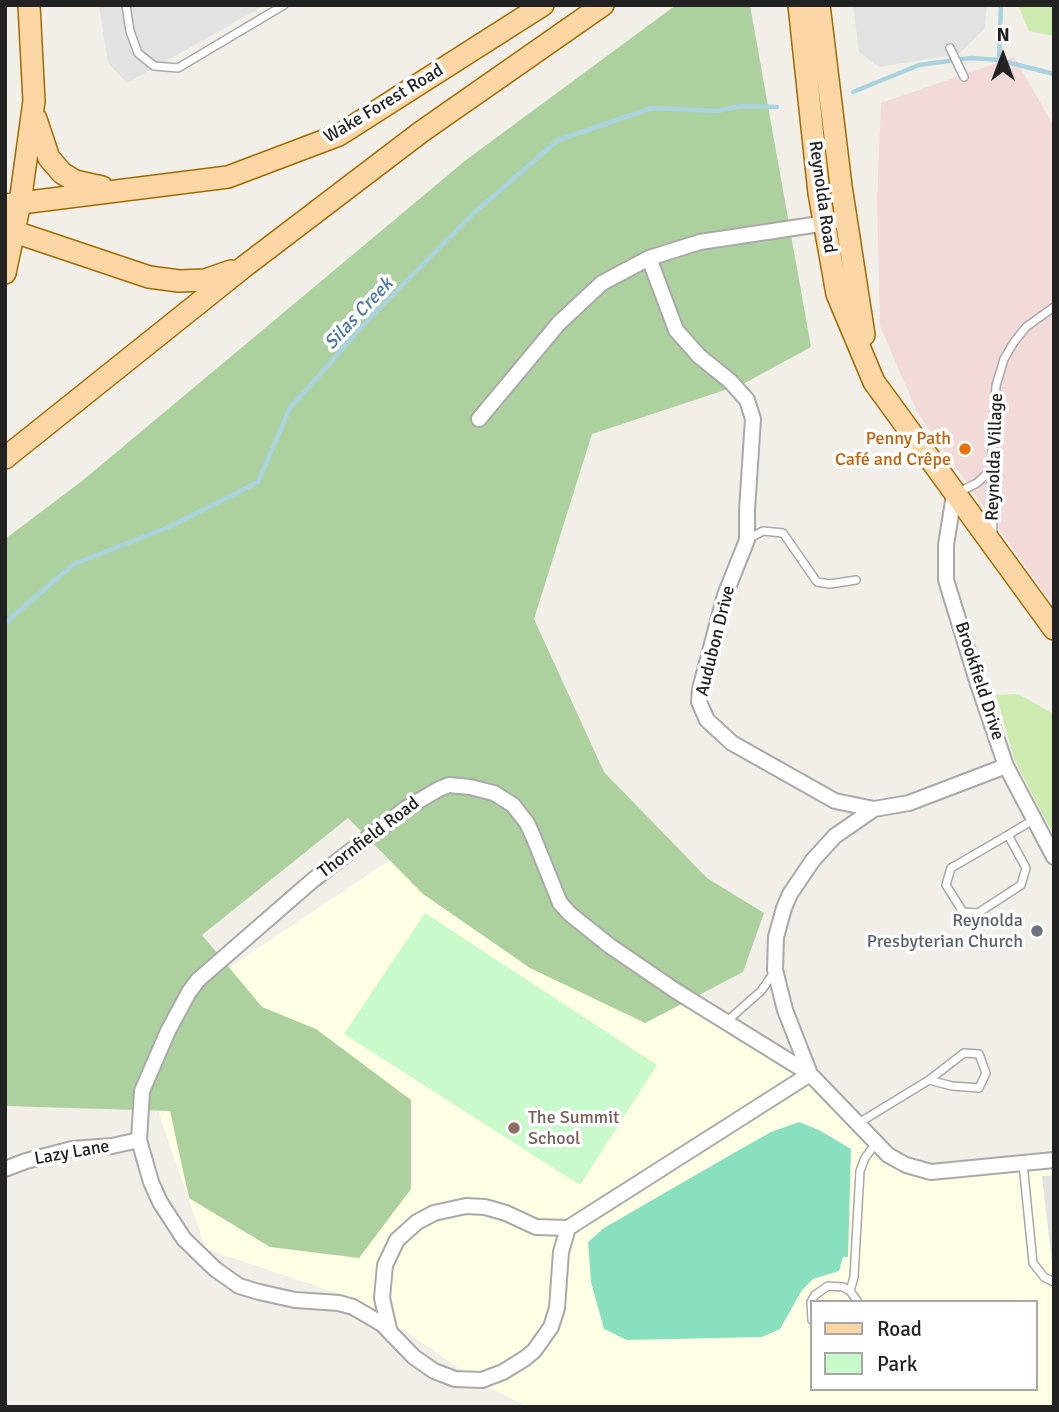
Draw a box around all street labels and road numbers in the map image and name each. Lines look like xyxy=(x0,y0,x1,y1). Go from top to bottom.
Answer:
street label: Wake Forest Road xyxy=(320,60,448,148)
street label: Reynolda Road xyxy=(803,139,841,255)
street label: Reynolda Village xyxy=(982,393,1008,521)
street label: Audubon Drive xyxy=(692,584,740,698)
street label: Brookfield Drive xyxy=(950,619,1008,743)
street label: Thornfield Road xyxy=(314,793,424,883)
street label: Lazy Lane xyxy=(33,1136,111,1170)

